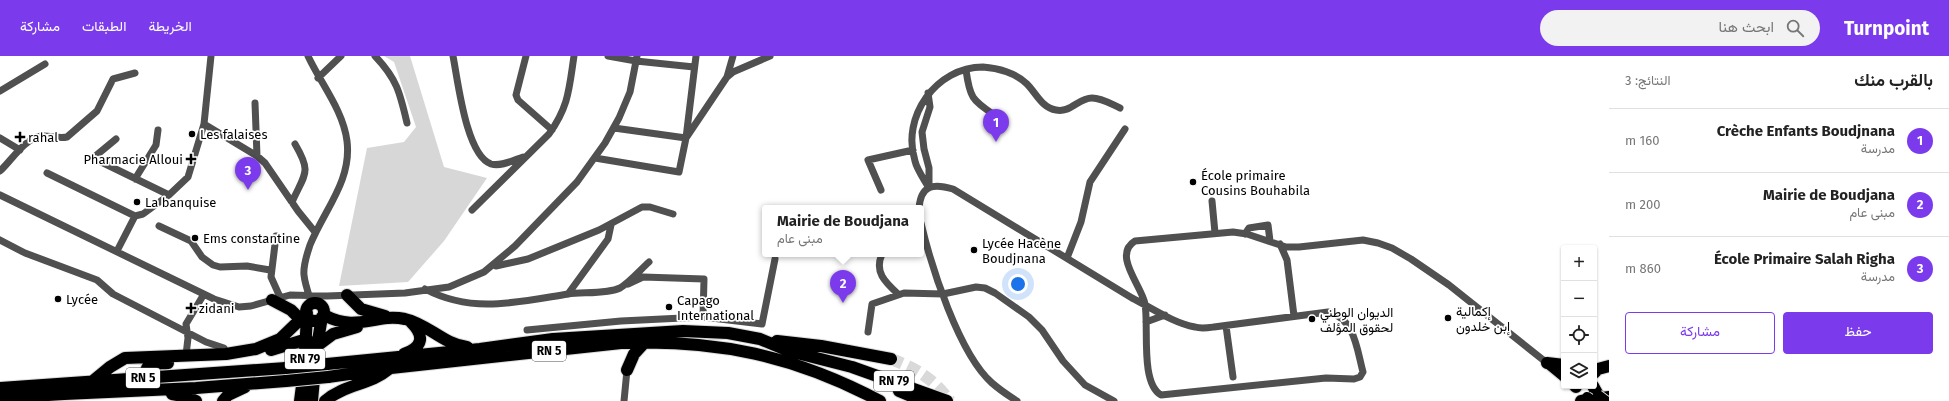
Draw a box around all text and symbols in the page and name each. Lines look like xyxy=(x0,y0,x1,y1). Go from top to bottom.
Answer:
search box xyxy=(1540,10,1820,46)
icon: search xyxy=(1784,17,1806,39)
text: Turnpoint xyxy=(1844,17,1929,40)
text: مشاركة xyxy=(20,18,60,35)
text: الطبقات xyxy=(82,18,126,35)
text: الخريطة xyxy=(148,18,192,35)
text: ابحث هنا xyxy=(1719,18,1774,36)
text: بالقرب منك xyxy=(1854,70,1933,91)
text: النتائج: 3 xyxy=(1625,73,1671,88)
pin: 1 xyxy=(983,109,1009,142)
text: Crèche Enfants Boudjnana xyxy=(1717,122,1895,140)
place label: Les falaises xyxy=(200,127,267,142)
marker: Les falaises xyxy=(187,129,197,139)
place label: rahal xyxy=(28,130,58,145)
marker: rahal xyxy=(15,132,25,142)
text: 160 m xyxy=(1625,133,1659,148)
text: 1 xyxy=(1917,133,1923,148)
text: مدرسة xyxy=(1861,141,1895,156)
place label: Pharmacie Alloui xyxy=(84,152,183,167)
marker: Pharmacie Alloui xyxy=(186,154,196,164)
pin: 3 xyxy=(235,157,261,190)
place label: École primaire Cousins Bouhabila xyxy=(1201,168,1310,198)
marker: École primaire Cousins Bouhabila xyxy=(1188,177,1198,187)
text: Mairie de Boudjana xyxy=(1763,186,1895,204)
place label: La banquise xyxy=(145,195,216,210)
marker: La banquise xyxy=(132,197,142,207)
text: 200 m xyxy=(1625,197,1661,212)
text: 2 xyxy=(1917,197,1923,212)
popup xyxy=(762,205,924,257)
text: مبنى عام xyxy=(1849,205,1895,220)
text: Mairie de Boudjana xyxy=(777,212,909,230)
place label: Ems constantine xyxy=(203,231,300,246)
text: مبنى عام xyxy=(777,231,823,246)
marker: Ems constantine xyxy=(190,233,200,243)
place label: Lycée Hacène Boudjnana xyxy=(982,236,1061,266)
marker: Lycée Hacène Boudjnana xyxy=(969,245,979,255)
map controls xyxy=(1561,245,1597,389)
button: + xyxy=(1561,245,1597,281)
text: École Primaire Salah Righa xyxy=(1714,250,1895,268)
text: 860 m xyxy=(1625,261,1661,276)
text: 3 xyxy=(1917,261,1923,276)
text: مدرسة xyxy=(1861,269,1895,284)
pin: 2 xyxy=(830,270,856,303)
your location xyxy=(1008,274,1028,294)
button: − xyxy=(1561,281,1597,317)
place label: Lycée xyxy=(66,292,98,307)
place label: Capago International xyxy=(677,293,754,323)
marker: Lycée xyxy=(53,294,63,304)
place label: zidani xyxy=(199,301,234,316)
marker: Capago International xyxy=(664,302,674,312)
marker: zidani xyxy=(186,303,196,313)
place label: إكمالية إبن خلدون xyxy=(1456,304,1510,336)
place label: الديوان الوطني لحقوق المؤلف xyxy=(1320,305,1393,336)
button: مشاركة xyxy=(1625,312,1775,354)
button: حفظ xyxy=(1783,312,1933,354)
marker: إكمالية إبن خلدون xyxy=(1443,313,1453,323)
marker: الديوان الوطني لحقوق المؤلف xyxy=(1307,314,1317,324)
button: locate xyxy=(1561,317,1597,353)
road number: RN 5 xyxy=(532,341,566,361)
road number: RN 79 xyxy=(285,349,325,369)
button: layers xyxy=(1561,353,1597,389)
road number: RN 5 xyxy=(126,368,160,388)
road number: RN 79 xyxy=(874,371,914,391)

